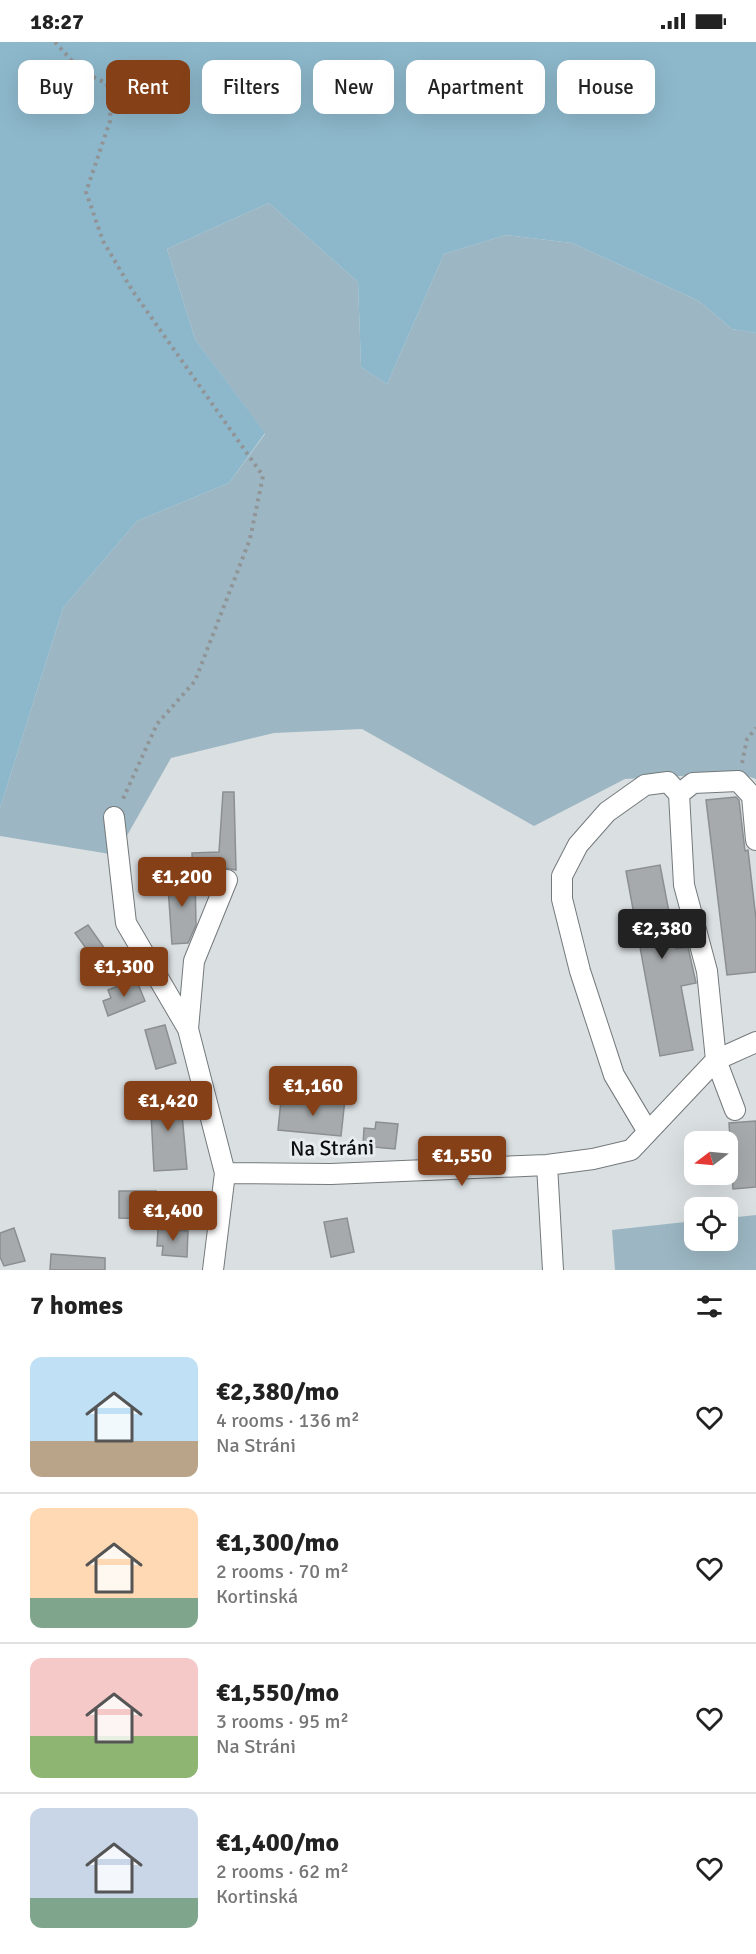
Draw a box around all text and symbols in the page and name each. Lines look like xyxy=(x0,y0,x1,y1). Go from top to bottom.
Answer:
text: 18:27 xyxy=(30,8,84,35)
chip: Buy xyxy=(18,60,94,114)
chip: Rent xyxy=(106,60,190,114)
chip: Filters xyxy=(202,60,301,114)
chip: New xyxy=(313,60,394,114)
chip: Apartment xyxy=(406,60,545,114)
chip: House xyxy=(557,60,655,114)
pin: €1,200 xyxy=(133,857,231,908)
text: €1,200 xyxy=(152,864,212,889)
pin: €2,380 xyxy=(613,909,711,960)
text: €2,380 xyxy=(632,916,692,941)
pin: €1,300 xyxy=(75,947,173,998)
text: €1,300 xyxy=(94,954,154,979)
pin: €1,160 xyxy=(264,1066,362,1117)
text: €1,160 xyxy=(283,1073,343,1098)
pin: €1,420 xyxy=(119,1081,217,1132)
text: €1,420 xyxy=(138,1088,198,1113)
north arrow xyxy=(684,1131,738,1185)
map controls xyxy=(684,1131,738,1251)
street label: Na Stráni xyxy=(290,1134,374,1162)
pin: €1,550 xyxy=(413,1136,511,1187)
text: €1,550 xyxy=(432,1143,492,1168)
pin: €1,400 xyxy=(124,1191,222,1242)
button: locate xyxy=(684,1197,738,1251)
text: €1,400 xyxy=(143,1198,203,1223)
text: 7 homes xyxy=(30,1290,123,1322)
icon: filters xyxy=(693,1290,726,1323)
text: €2,380/mo xyxy=(216,1376,339,1408)
icon: home xyxy=(78,1381,150,1453)
icon: heart xyxy=(693,1401,726,1434)
text: 4 rooms · 136 m² xyxy=(216,1408,360,1433)
text: Na Stráni xyxy=(216,1433,296,1458)
text: €1,300/mo xyxy=(216,1527,339,1559)
icon: home xyxy=(78,1532,150,1604)
icon: heart xyxy=(693,1552,726,1585)
text: 2 rooms · 70 m² xyxy=(216,1559,349,1584)
text: Kortinská xyxy=(216,1584,298,1609)
text: €1,550/mo xyxy=(216,1677,339,1709)
icon: home xyxy=(78,1682,150,1754)
icon: heart xyxy=(693,1702,726,1735)
text: 3 rooms · 95 m² xyxy=(216,1709,349,1734)
text: Na Stráni xyxy=(216,1734,296,1759)
text: €1,400/mo xyxy=(216,1827,339,1859)
icon: home xyxy=(78,1832,150,1904)
icon: heart xyxy=(693,1852,726,1885)
text: 2 rooms · 62 m² xyxy=(216,1859,349,1884)
text: Kortinská xyxy=(216,1884,298,1909)

